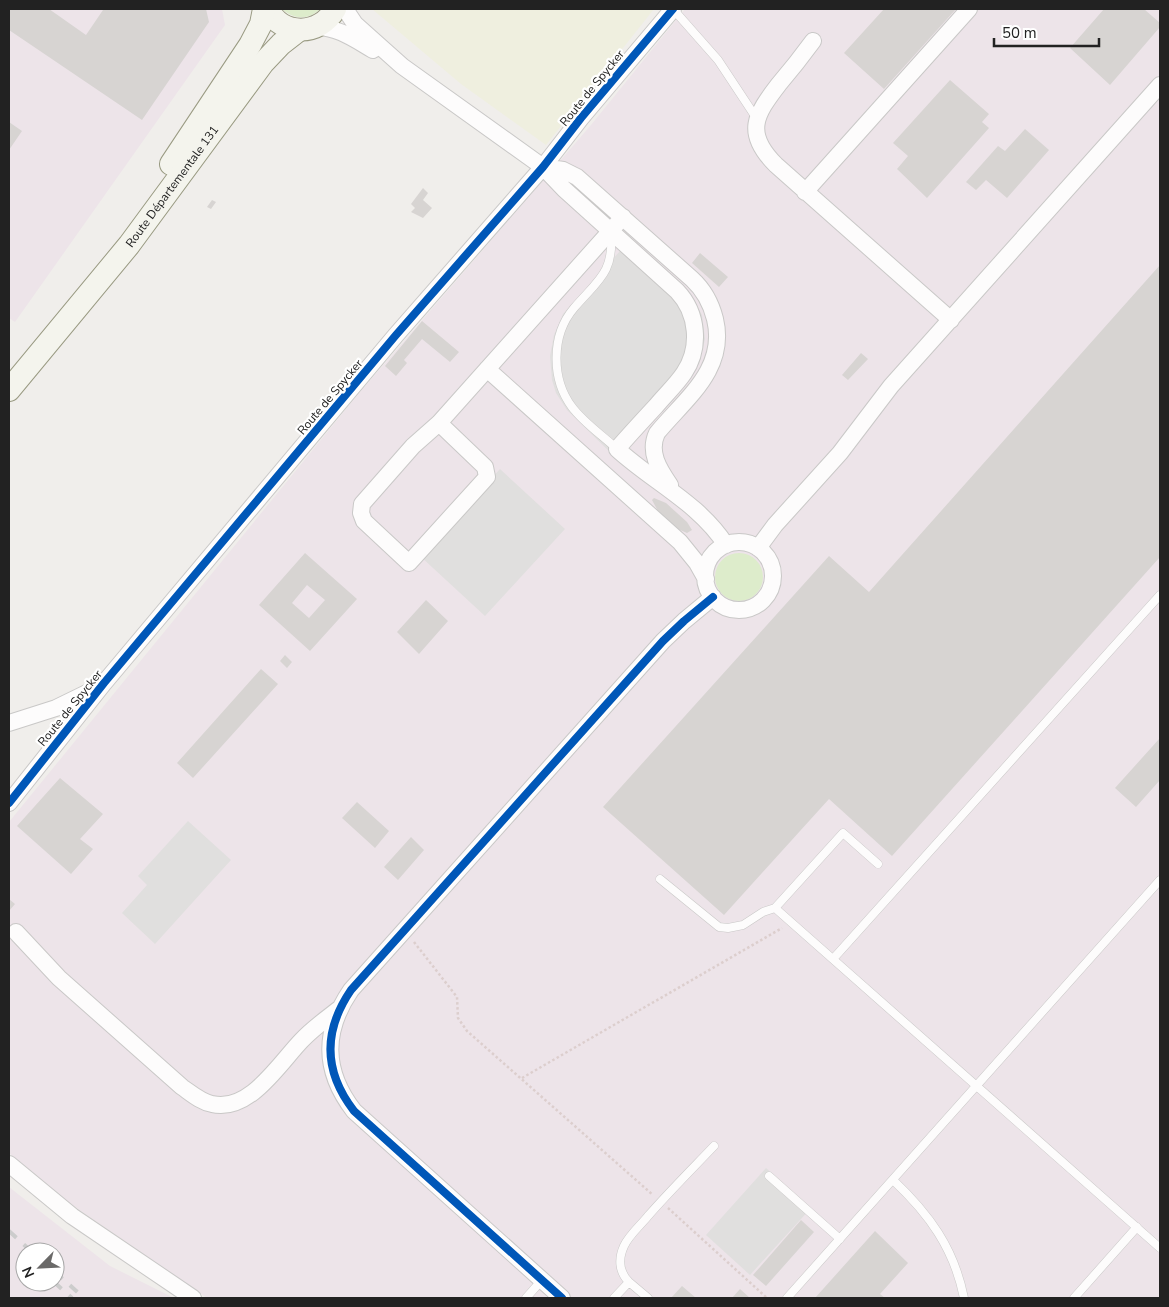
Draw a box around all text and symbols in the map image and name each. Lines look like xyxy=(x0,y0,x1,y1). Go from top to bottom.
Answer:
scale bar xyxy=(994,15,1099,47)
text: 50 m xyxy=(1002,23,1037,43)
street label: Route de Spycker xyxy=(556,46,628,129)
street label: Route Départementale 131 xyxy=(122,122,222,251)
street label: Route de Spycker xyxy=(294,355,367,438)
street label: Route de Spycker xyxy=(34,666,106,749)
north arrow xyxy=(15,1242,65,1292)
text: N xyxy=(18,1263,39,1281)

